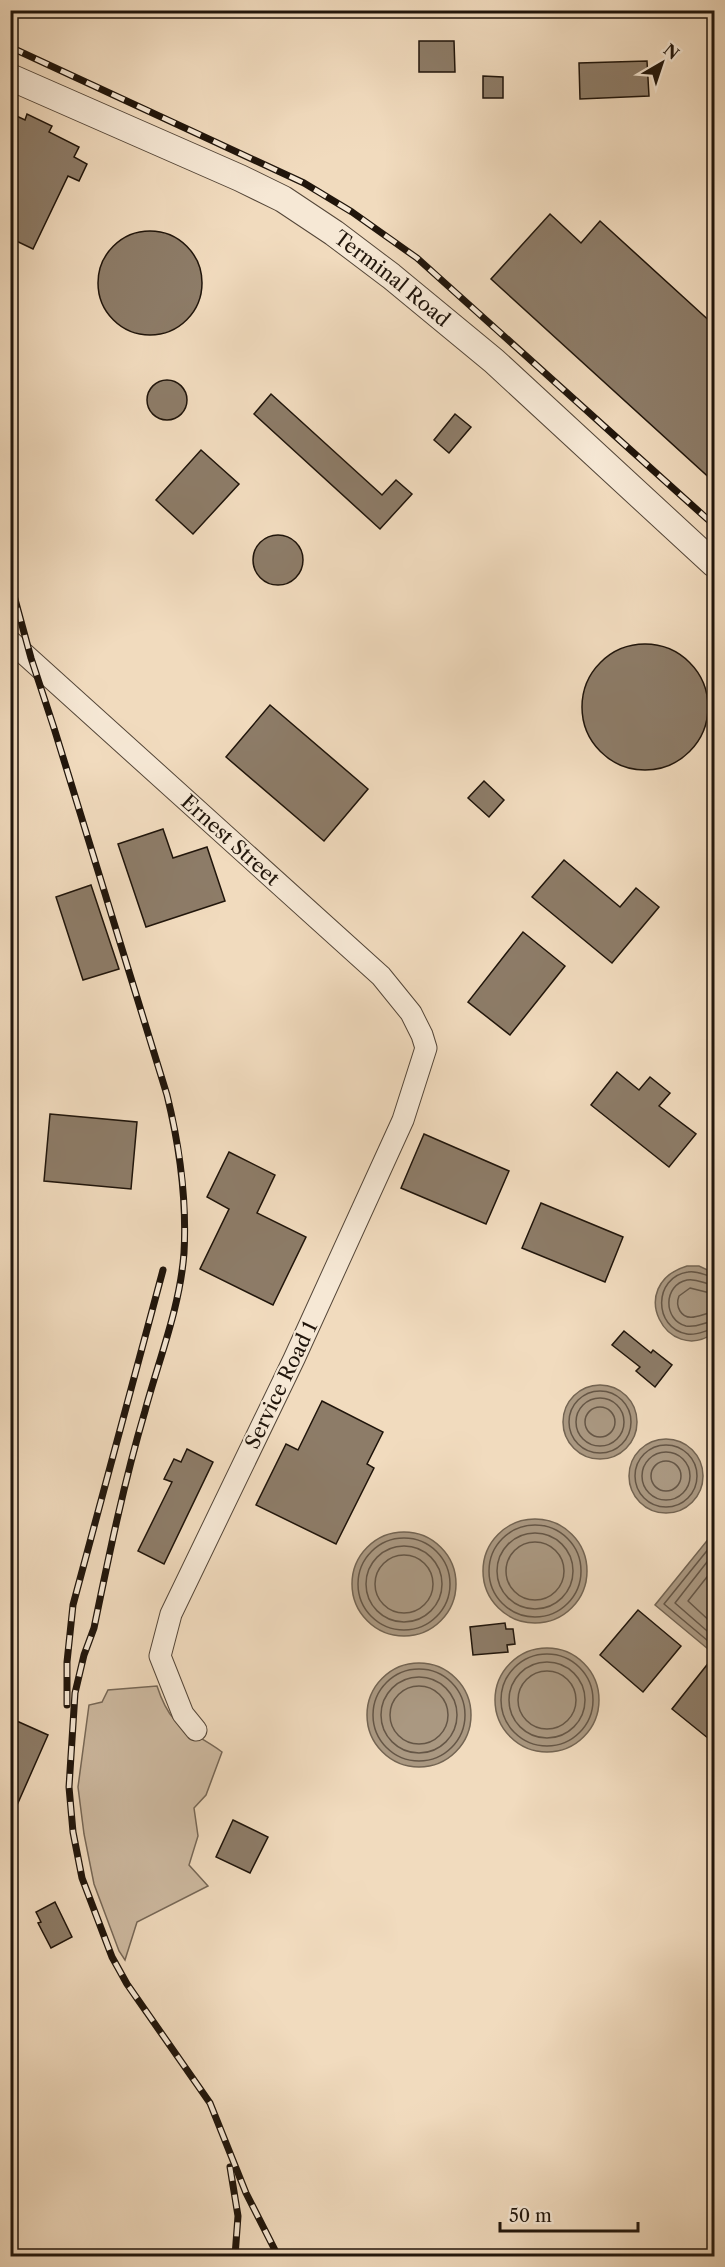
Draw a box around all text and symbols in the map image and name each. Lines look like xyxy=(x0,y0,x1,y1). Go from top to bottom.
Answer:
north arrow xyxy=(632,33,692,93)
text: N xyxy=(660,39,683,64)
street label: Terminal Road xyxy=(329,225,455,332)
street label: Ernest Street xyxy=(176,790,284,890)
street label: Service Road 1 xyxy=(240,1317,322,1453)
scale bar xyxy=(500,2195,638,2233)
text: 50 m xyxy=(509,2205,552,2227)

